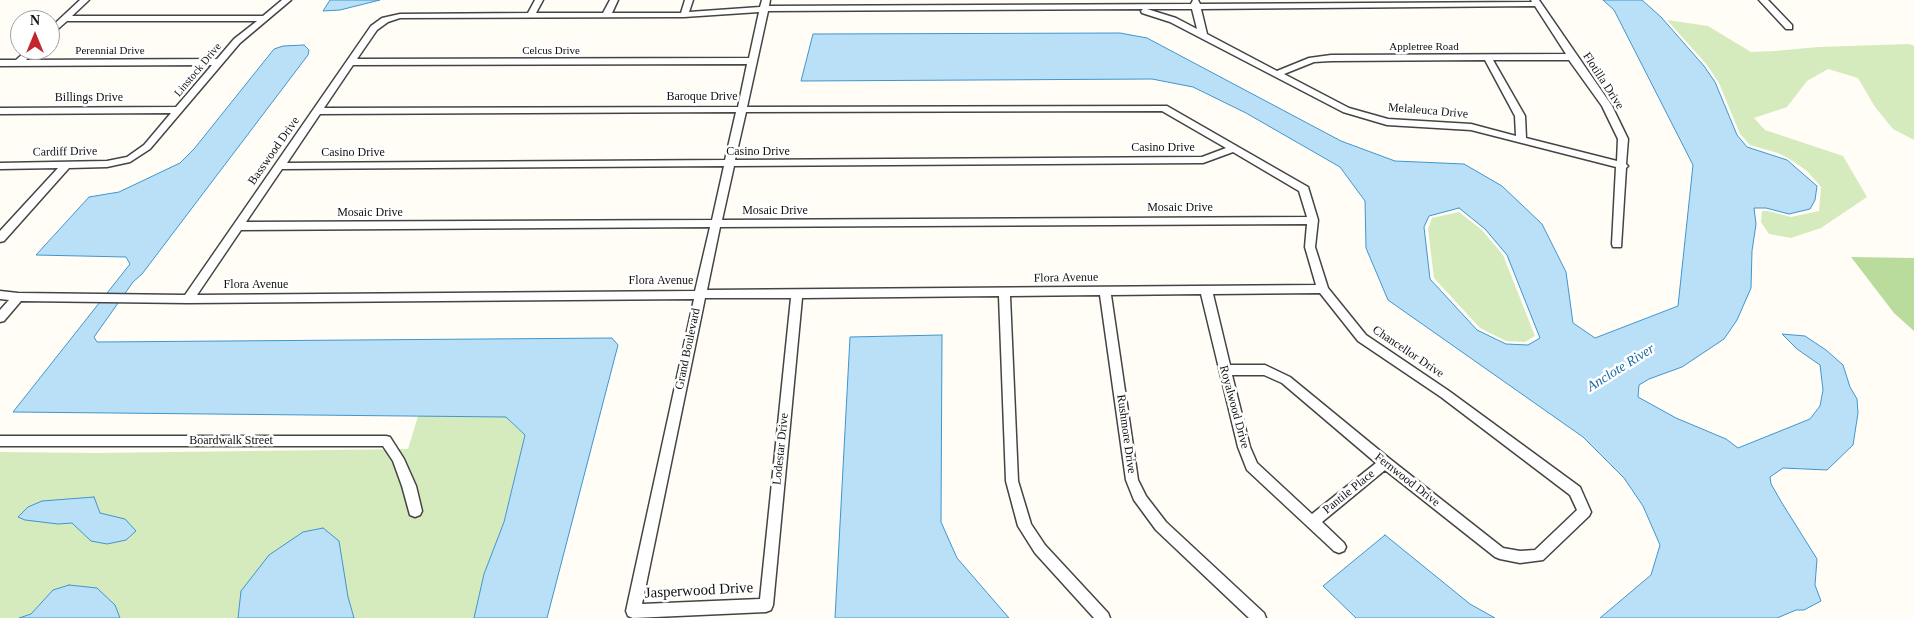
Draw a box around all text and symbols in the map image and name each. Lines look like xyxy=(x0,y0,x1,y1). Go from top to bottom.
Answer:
north arrow xyxy=(10,10,60,60)
text: N xyxy=(30,13,40,28)
street label: Linstock Drive xyxy=(172,40,224,100)
street label: Appletree Road xyxy=(1389,40,1459,54)
street label: Perennial Drive xyxy=(75,44,145,58)
street label: Celcus Drive xyxy=(522,44,580,58)
street label: Flotilla Drive xyxy=(1579,50,1627,112)
street label: Baroque Drive xyxy=(667,90,737,104)
street label: Billings Drive xyxy=(55,91,123,105)
street label: Melaleuca Drive xyxy=(1387,100,1469,122)
street label: Basswood Drive xyxy=(245,114,303,188)
street label: Casino Drive xyxy=(1131,141,1195,155)
street label: Cardiff Drive xyxy=(33,144,97,160)
street label: Casino Drive xyxy=(726,145,790,159)
street label: Casino Drive xyxy=(321,146,385,160)
street label: Mosaic Drive xyxy=(1147,201,1213,215)
street label: Mosaic Drive xyxy=(742,204,808,218)
street label: Mosaic Drive xyxy=(337,206,403,220)
street label: Flora Avenue xyxy=(1034,270,1098,286)
street label: Flora Avenue xyxy=(629,274,693,288)
street label: Flora Avenue xyxy=(224,278,288,292)
street label: Grand Boulevard xyxy=(672,307,704,391)
street label: Chancellor Drive xyxy=(1370,323,1446,381)
water label: Anclote River xyxy=(1584,341,1658,395)
street label: Royalwood Drive xyxy=(1216,364,1252,450)
street label: Rushmore Drive xyxy=(1113,394,1139,474)
street label: Lodestar Drive xyxy=(770,412,792,486)
street label: Boardwalk Street xyxy=(189,434,273,448)
street label: Fernwood Drive xyxy=(1371,450,1443,510)
street label: Pantile Place xyxy=(1320,467,1378,517)
street label: Jasperwood Drive xyxy=(644,579,754,603)

